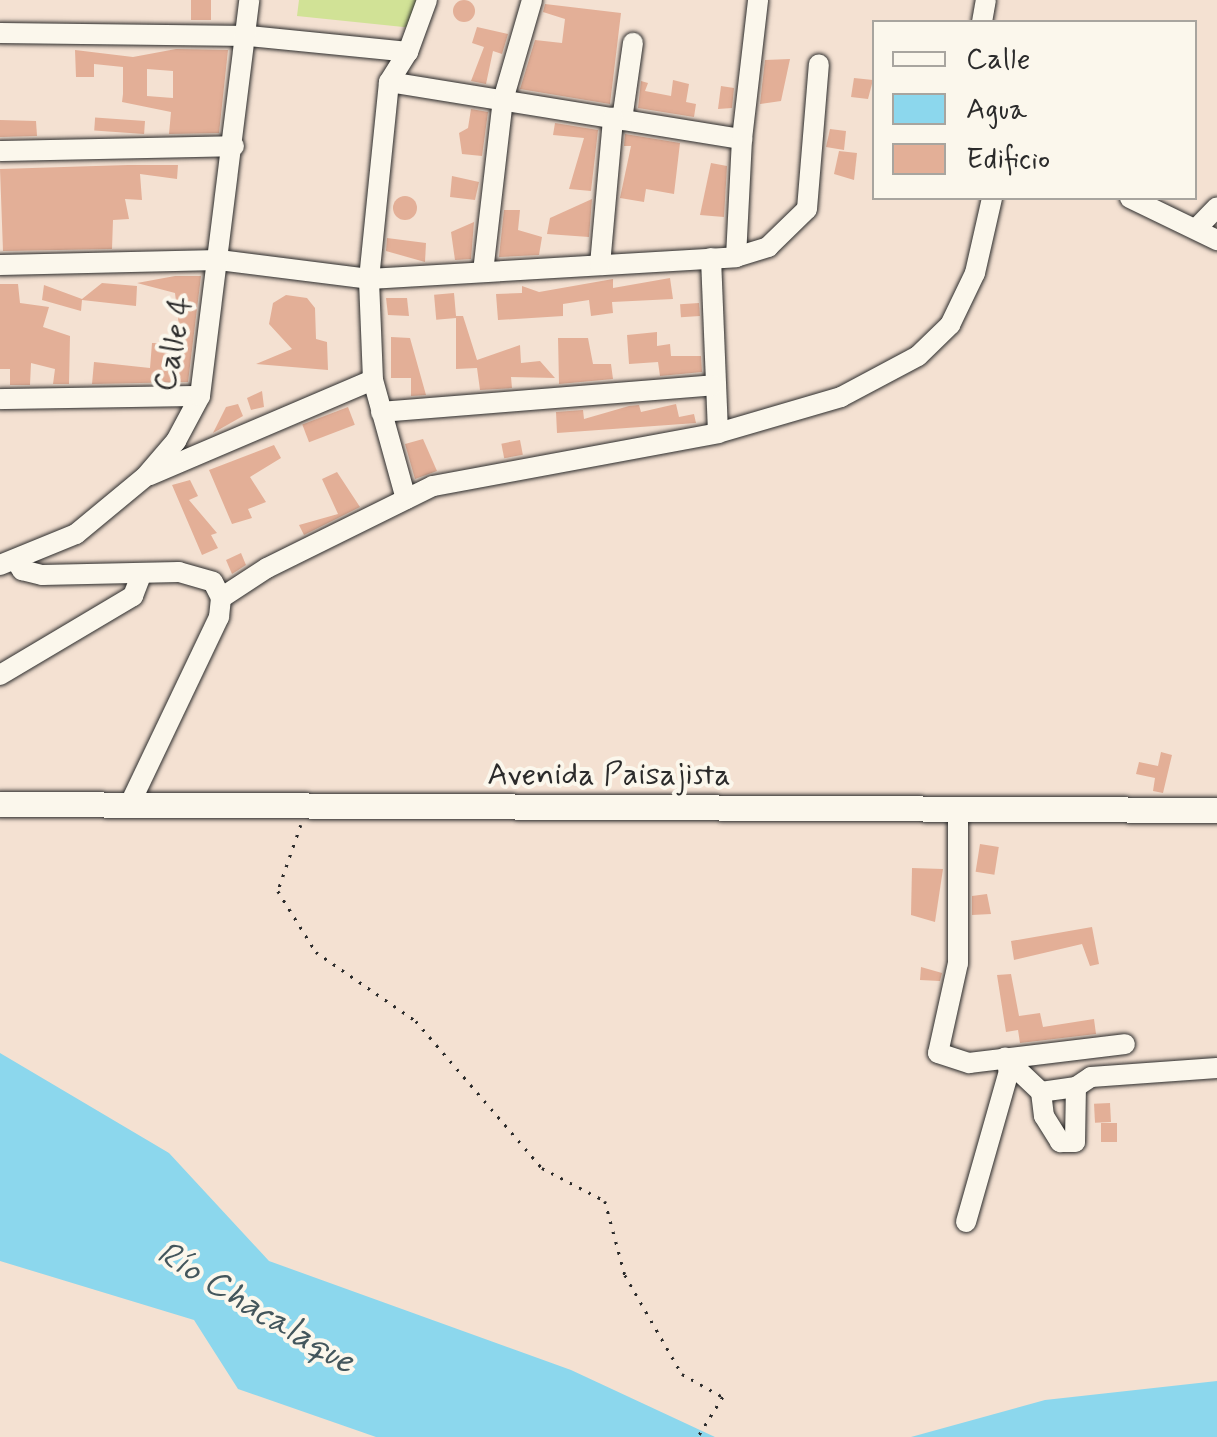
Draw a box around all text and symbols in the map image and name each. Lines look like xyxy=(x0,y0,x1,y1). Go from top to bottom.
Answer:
legend xyxy=(872,20,1197,200)
text: Calle xyxy=(966,40,1031,79)
text: Agua xyxy=(966,90,1027,129)
text: Edificio xyxy=(966,140,1050,179)
street label: Calle 4 xyxy=(146,293,202,395)
street label: Avenida Paisajista xyxy=(486,756,732,794)
water label: Río Chacalaque xyxy=(148,1231,364,1385)

